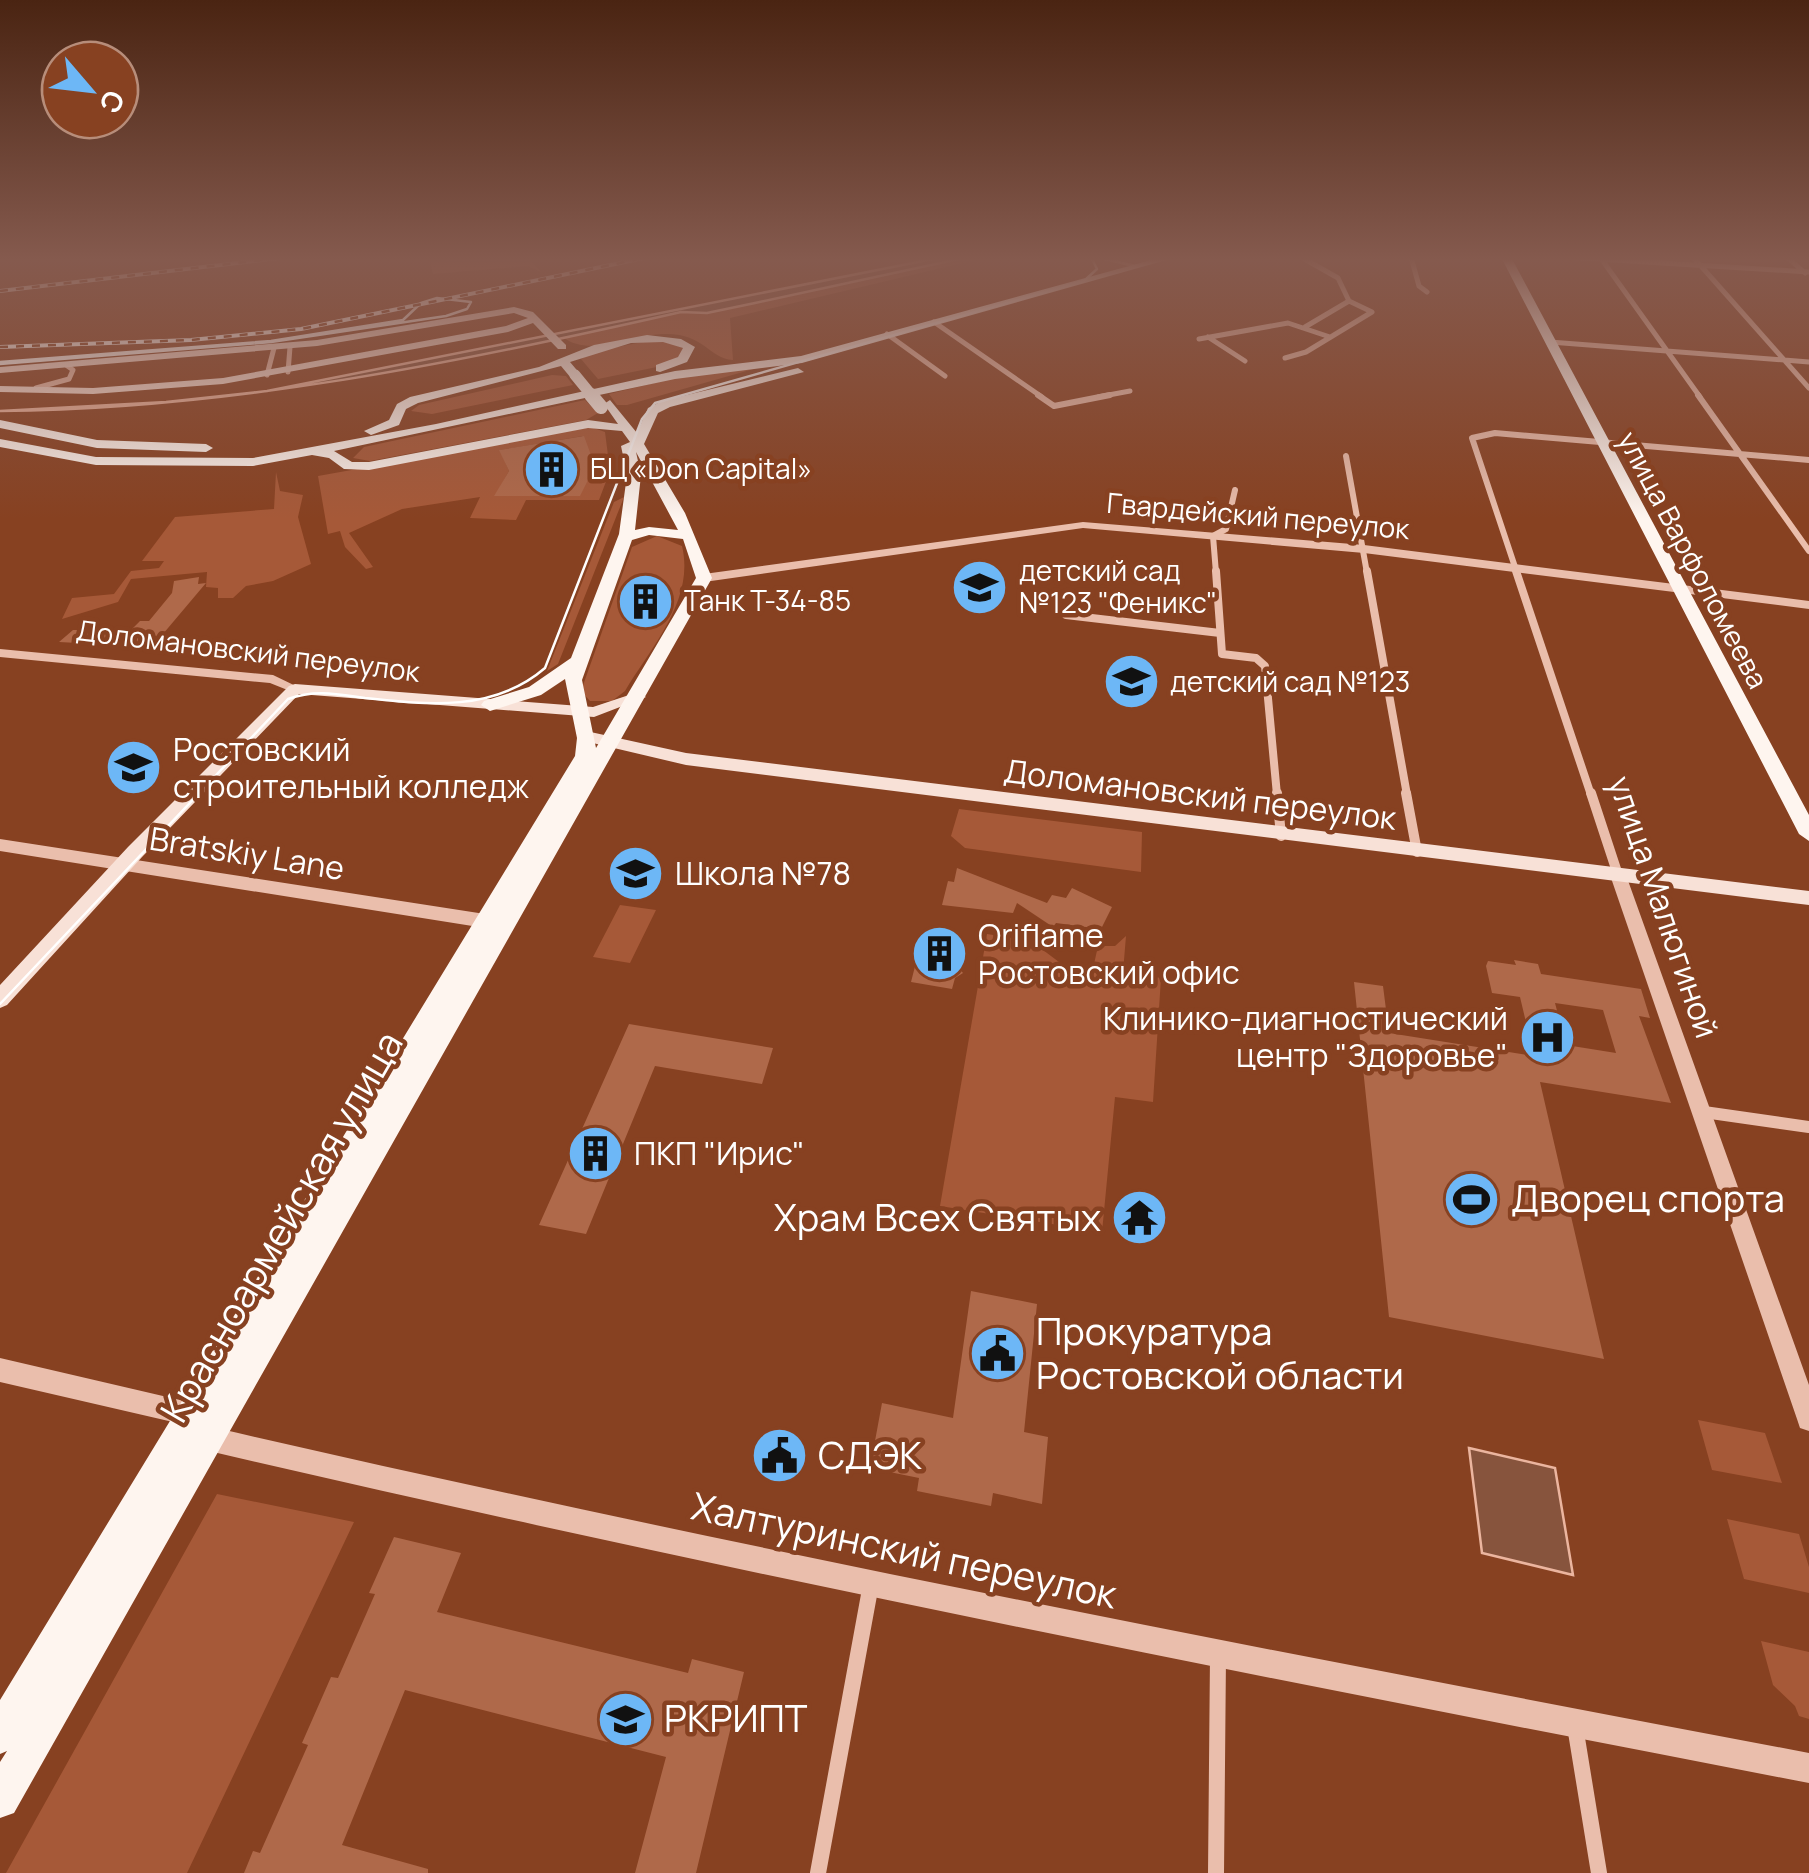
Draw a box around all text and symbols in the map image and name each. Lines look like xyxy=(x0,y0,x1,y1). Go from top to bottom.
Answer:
north arrow xyxy=(40,40,140,140)
text: С xyxy=(91,84,135,120)
street label: улица Варфоломеева xyxy=(1610,424,1778,695)
building icon: БЦ «Don Capital» xyxy=(521,439,581,499)
place label: БЦ «Don Capital» xyxy=(590,449,812,487)
street label: Гвардейский переулок xyxy=(1105,483,1412,547)
place label: детский сад №123 "Феникс" xyxy=(1019,551,1217,621)
school or university icon: детский сад №123 "Феникс" xyxy=(950,557,1010,617)
building icon: Танк Т-34-85 xyxy=(615,571,675,631)
place label: Танк Т-34-85 xyxy=(684,581,851,619)
street label: Доломановский переулок xyxy=(74,610,423,690)
school or university icon: детский сад №123 xyxy=(1101,652,1161,712)
place label: детский сад №123 xyxy=(1170,662,1410,700)
place label: Ростовский строительный колледж xyxy=(173,727,530,808)
school or university icon: Ростовский строительный колледж xyxy=(104,738,164,798)
street label: Доломановский переулок xyxy=(1001,748,1400,840)
street label: улица Малюгиной xyxy=(1598,770,1729,1044)
street label: Bratskiy Lane xyxy=(147,816,348,890)
school or university icon: Школа №78 xyxy=(606,844,666,904)
place label: Школа №78 xyxy=(675,851,851,895)
place label: Oriflame Ростовский офис xyxy=(978,913,1240,994)
building icon: Oriflame Ростовский офис xyxy=(909,924,969,984)
place label: Клинико-диагностический центр "Здоровье" xyxy=(1103,996,1508,1077)
hospital icon: Клинико-диагностический центр "Здоровье" xyxy=(1517,1007,1577,1067)
street label: Красноармейская улица xyxy=(147,1021,413,1431)
building icon: ПКП "Ирис" xyxy=(565,1124,625,1184)
place label: ПКП "Ирис" xyxy=(634,1131,805,1175)
sports icon: Дворец спорта xyxy=(1442,1169,1502,1229)
place label: Дворец спорта xyxy=(1511,1171,1785,1223)
temple icon: Храм Всех Святых xyxy=(1110,1188,1170,1248)
place label: Храм Всех Святых xyxy=(774,1190,1101,1242)
place label: Прокуратура Ростовской области xyxy=(1036,1304,1404,1400)
public building icon: Прокуратура Ростовской области xyxy=(967,1324,1027,1384)
public building icon: СДЭК xyxy=(749,1426,809,1486)
place label: СДЭК xyxy=(818,1428,922,1480)
street label: Халтуринский переулок xyxy=(687,1479,1123,1620)
school or university icon: РКРИПТ xyxy=(595,1689,655,1749)
place label: РКРИПТ xyxy=(664,1691,808,1743)

